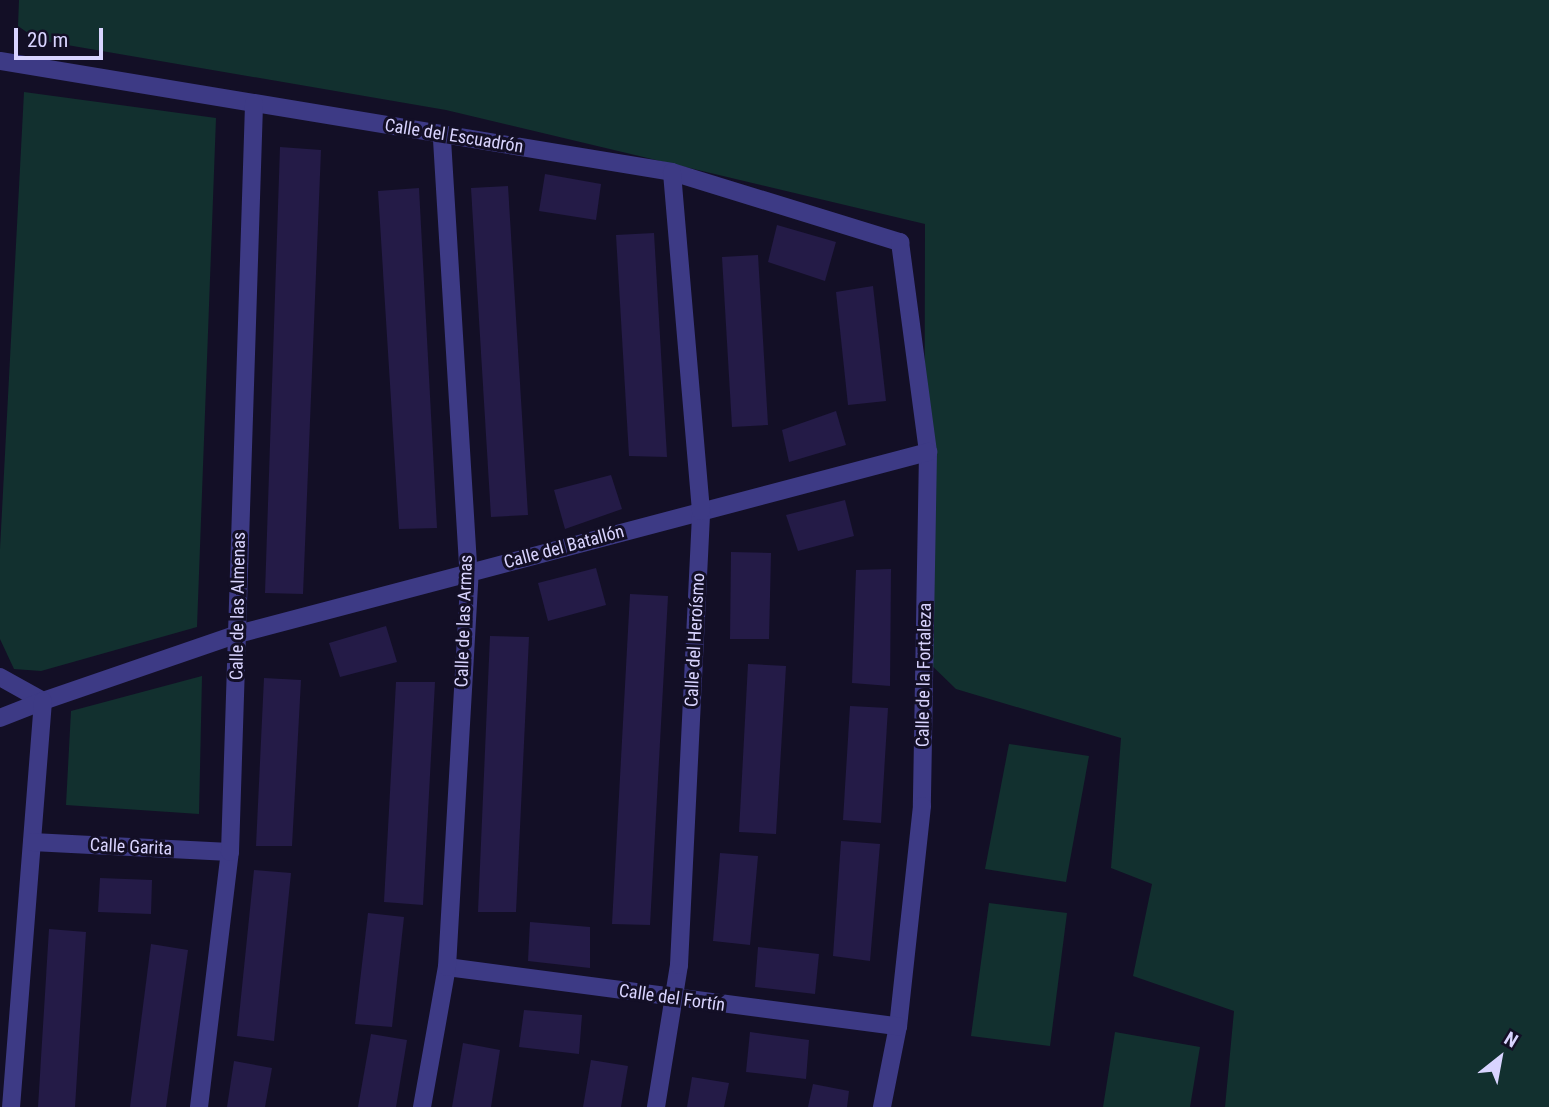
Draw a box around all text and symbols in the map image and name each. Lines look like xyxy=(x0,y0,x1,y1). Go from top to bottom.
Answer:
scale bar xyxy=(18,14,107,58)
text: 20 m xyxy=(27,28,68,52)
street label: Calle del Escuadrón xyxy=(383,114,525,158)
street label: Calle del Batallón xyxy=(501,521,627,573)
street label: Calle de las Almenas xyxy=(226,532,250,680)
street label: Calle de las Armas xyxy=(451,554,477,688)
street label: Calle del Heroísmo xyxy=(681,572,709,708)
street label: Calle de la Fortaleza xyxy=(912,603,936,747)
street label: Calle Garita xyxy=(89,834,173,860)
street label: Calle del Fortín xyxy=(618,980,726,1016)
north arrow xyxy=(1465,1023,1535,1093)
text: N xyxy=(1500,1027,1522,1052)

